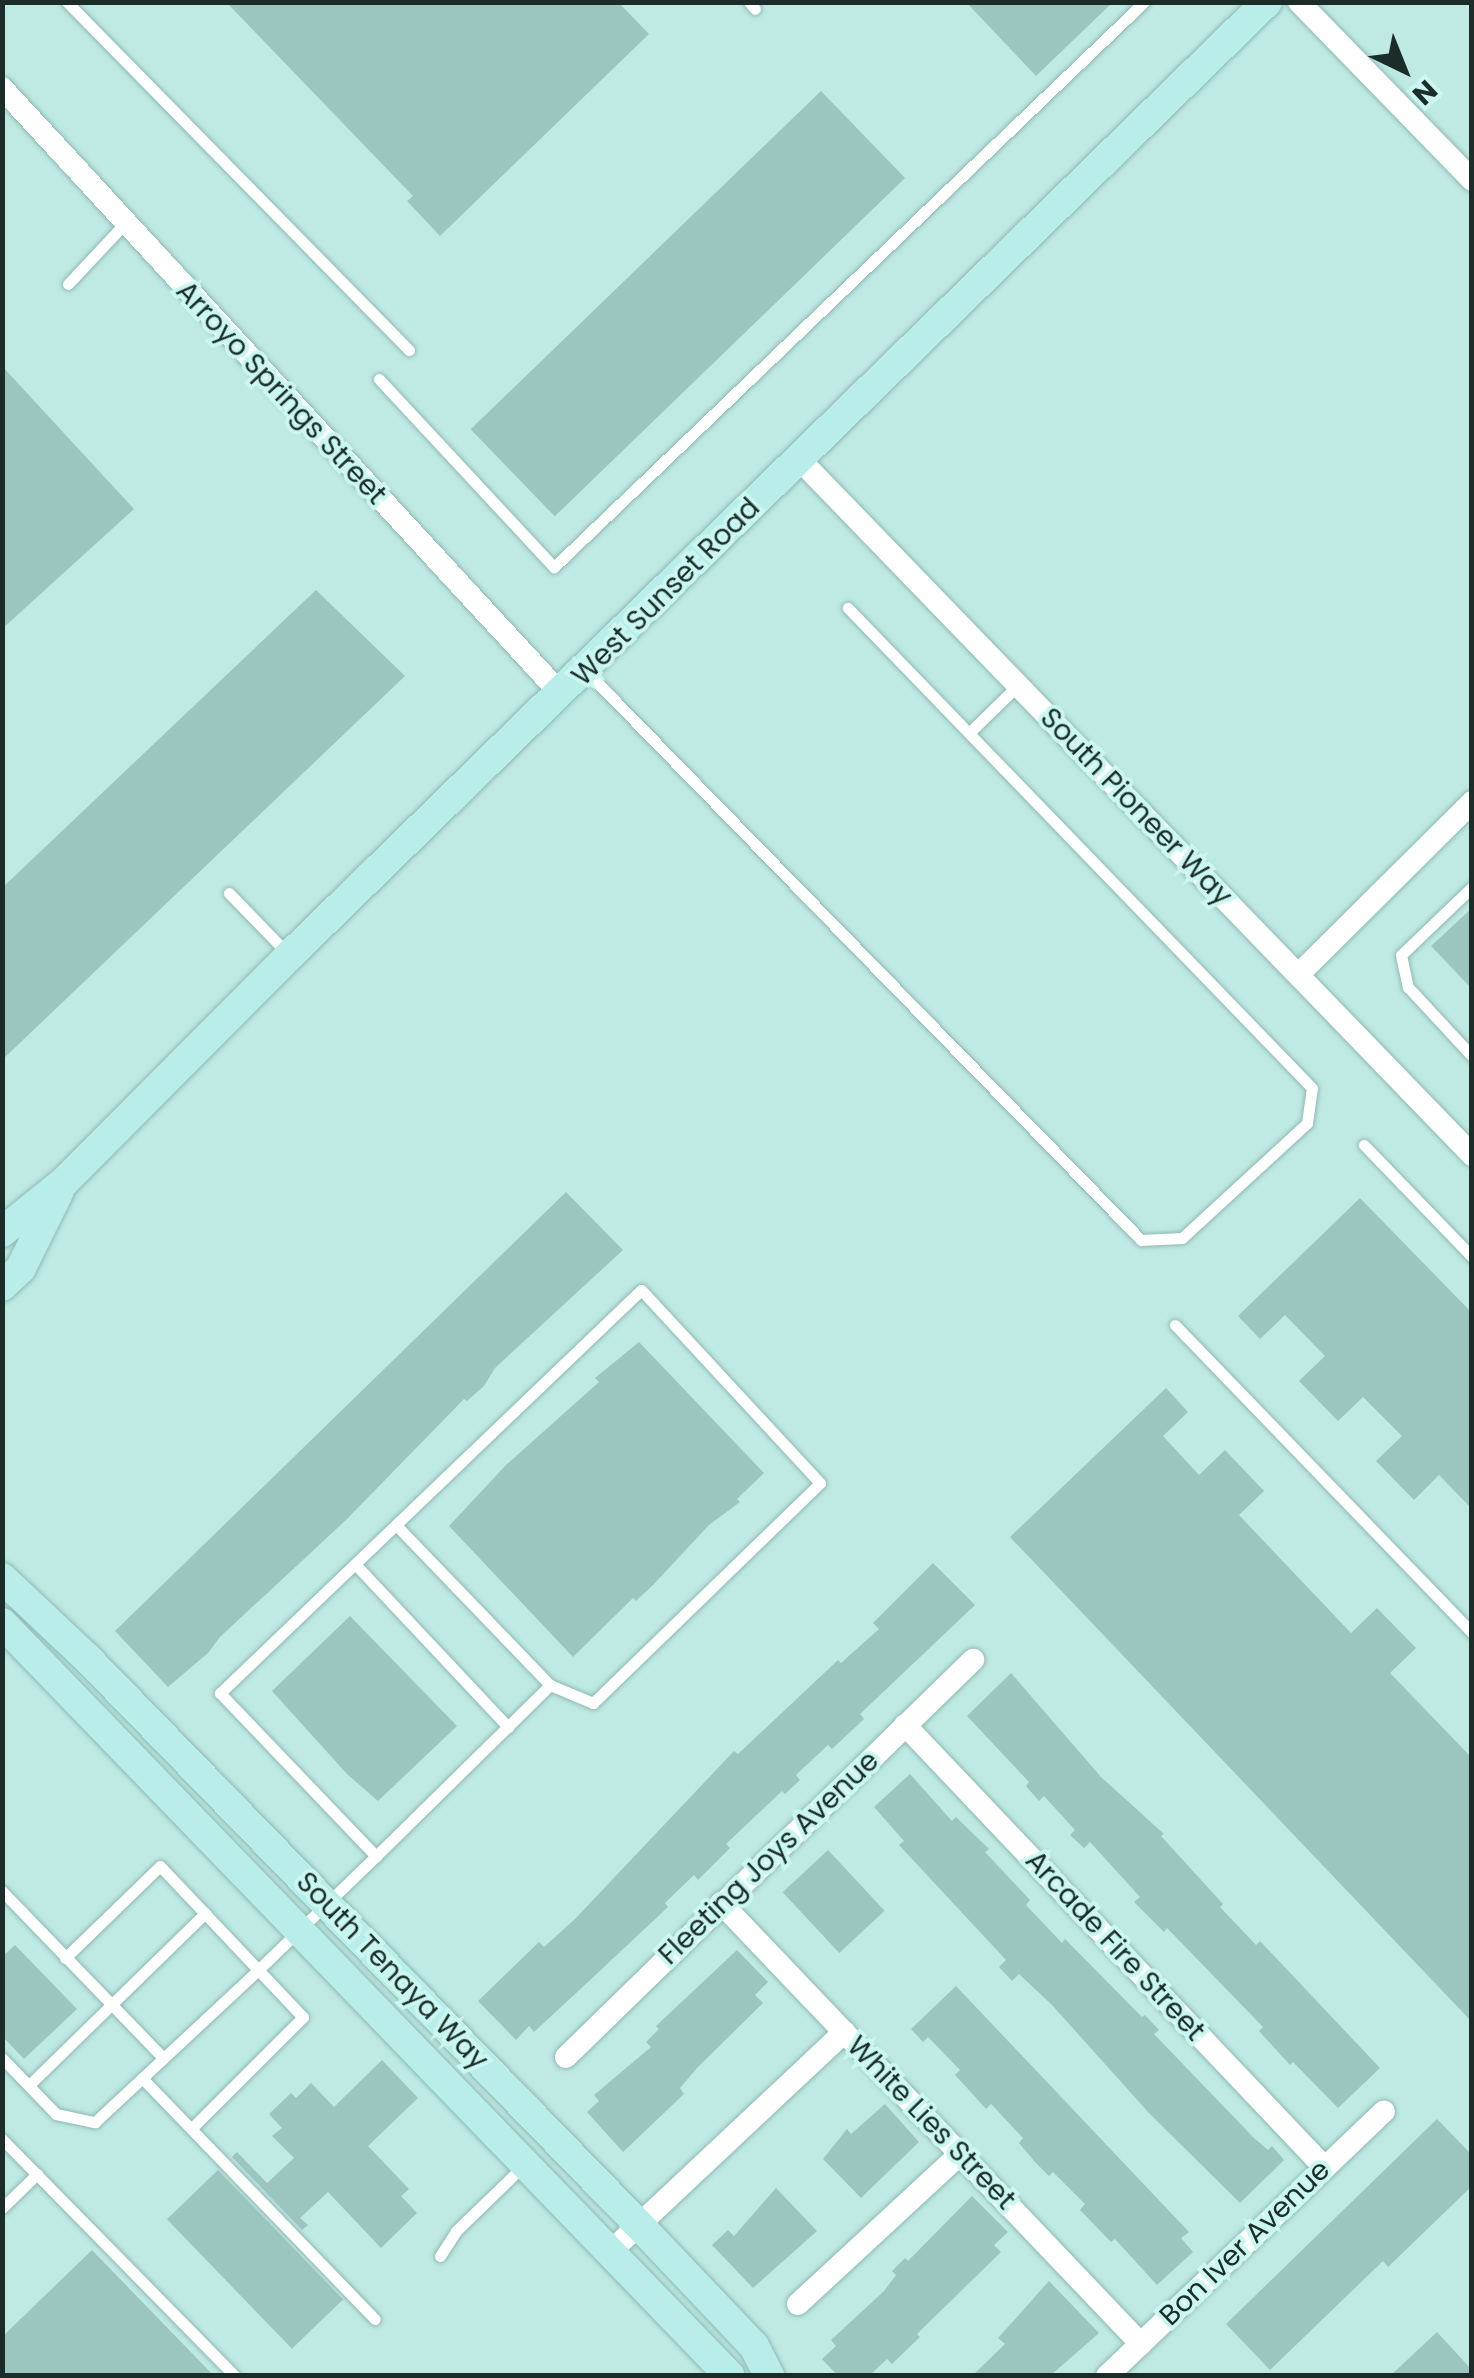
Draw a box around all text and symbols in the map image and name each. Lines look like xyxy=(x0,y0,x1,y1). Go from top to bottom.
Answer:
north arrow xyxy=(1354,20,1454,120)
text: N xyxy=(1404,71,1446,114)
street label: Arroyo Springs Street xyxy=(169,275,393,511)
street label: West Sunset Road xyxy=(565,491,767,693)
street label: South Pioneer Way xyxy=(1033,701,1239,913)
street label: Fleeting Joys Avenue xyxy=(652,1744,886,1972)
street label: Arcade Fire Street xyxy=(1018,1844,1212,2048)
street label: South Tenaya Way xyxy=(289,1865,495,2077)
street label: White Lies Street xyxy=(840,2029,1022,2217)
street label: Bon Iver Avenue xyxy=(1153,2153,1337,2333)

